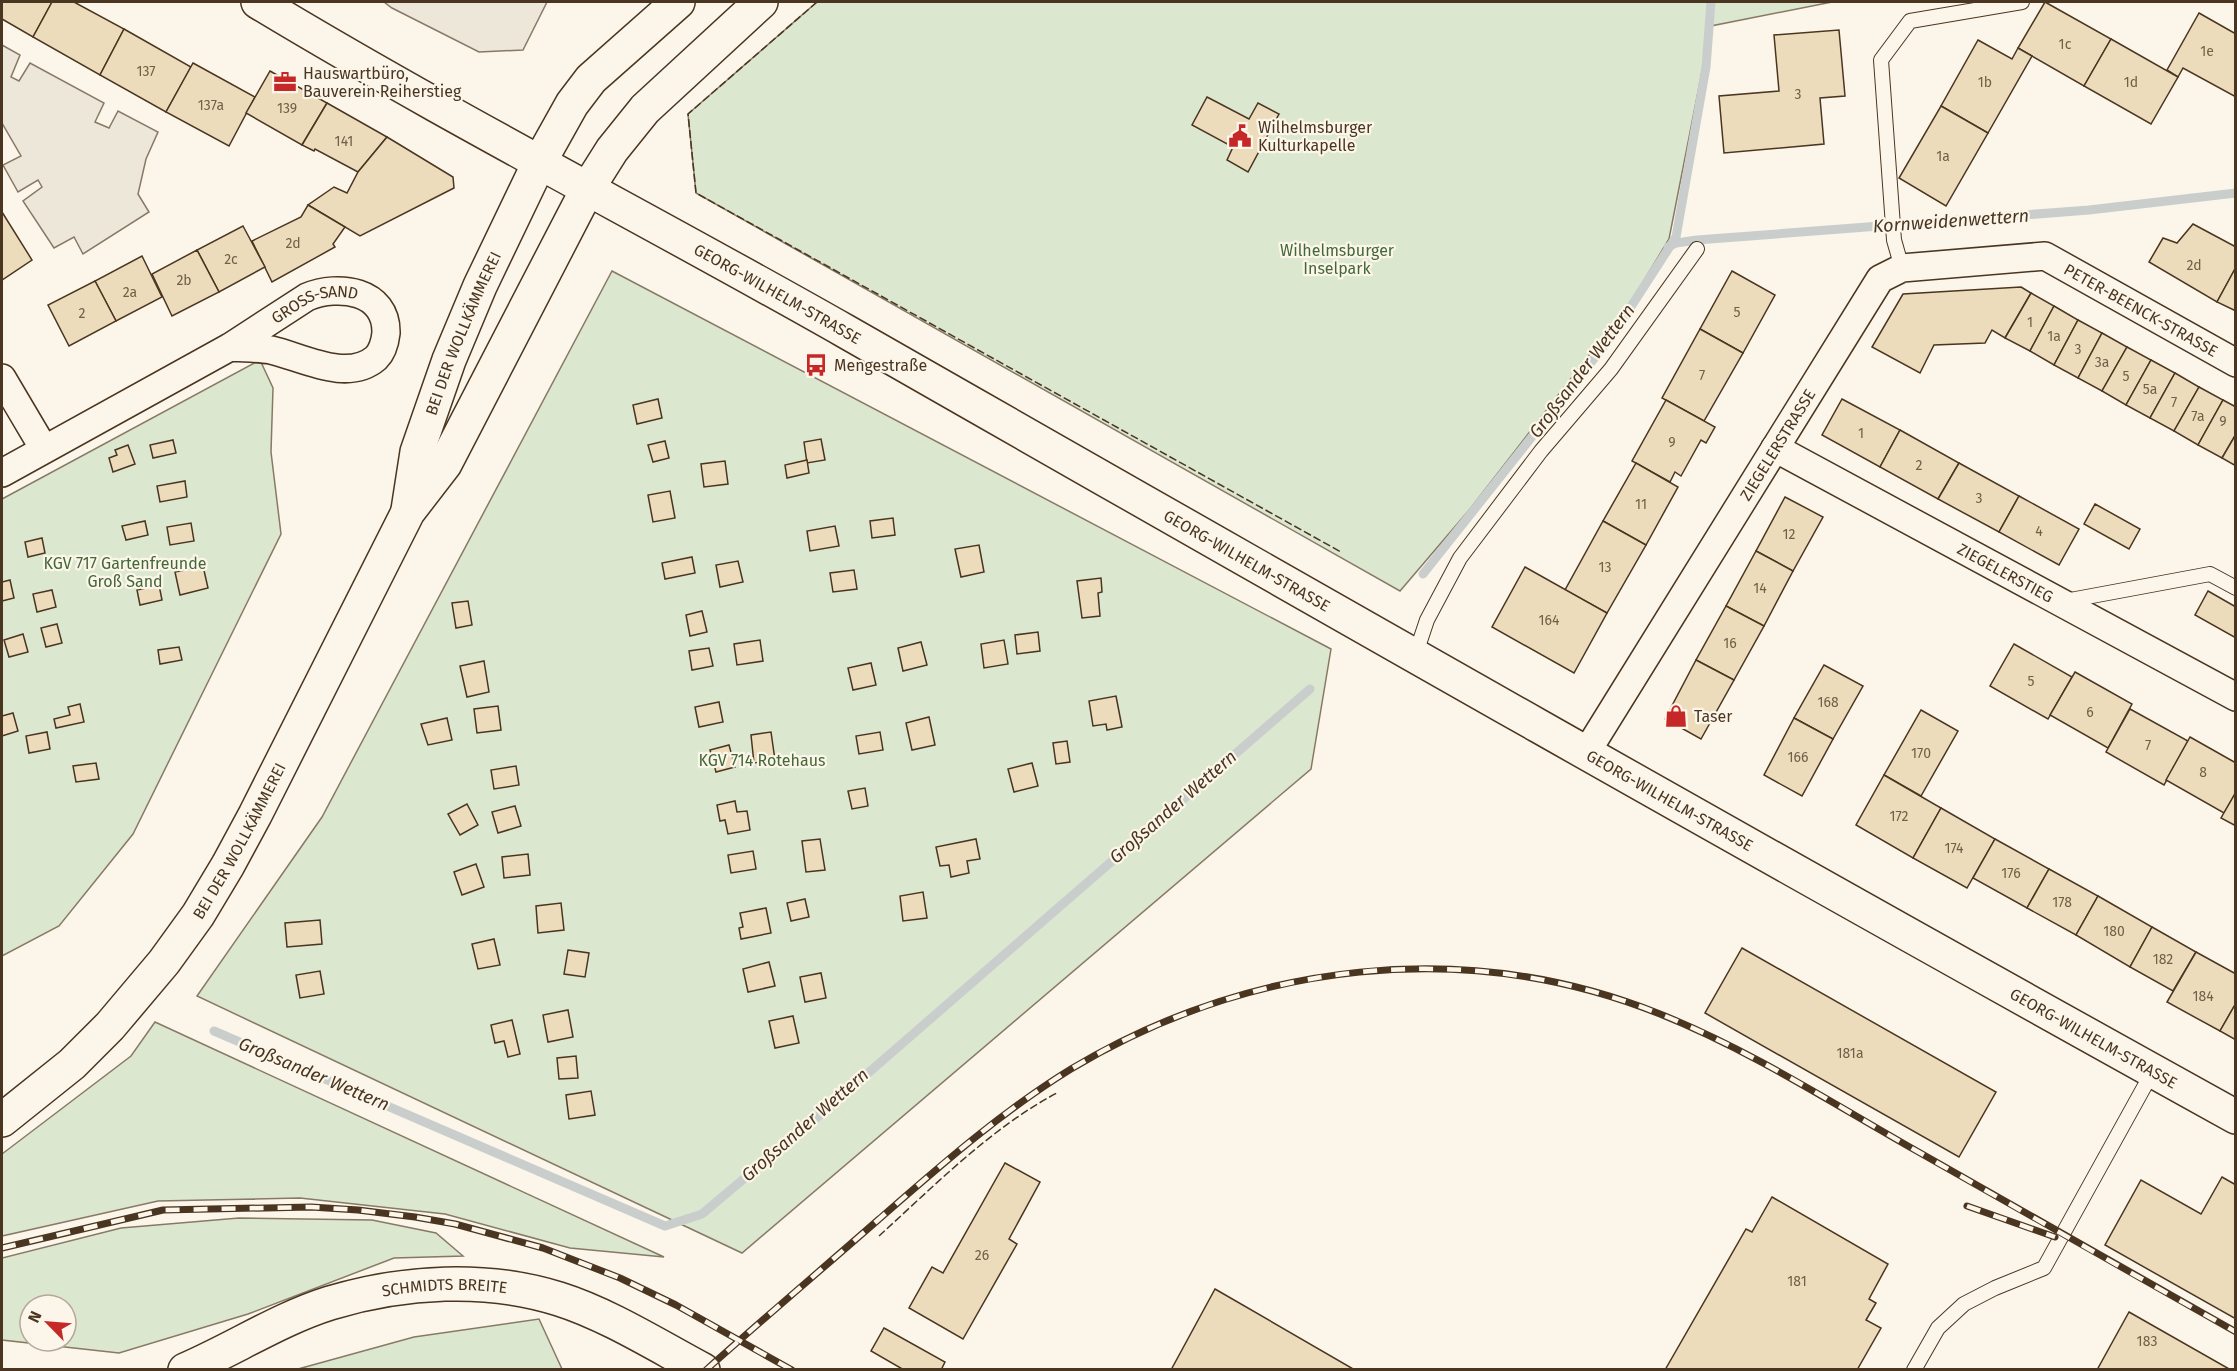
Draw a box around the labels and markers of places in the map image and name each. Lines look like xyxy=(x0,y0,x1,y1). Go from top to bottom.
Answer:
place label: Hauswartbüro, Bauverein Reiherstieg xyxy=(303,64,462,101)
office icon: Hauswartbüro, Bauverein Reiherstieg xyxy=(272,69,298,95)
place label: Wilhelmsburger Kulturkapelle xyxy=(1258,118,1373,155)
public building icon: Wilhelmsburger Kulturkapelle xyxy=(1227,123,1253,149)
bus stop icon: Mengestraße xyxy=(803,352,829,378)
place label: Mengestraße xyxy=(834,356,927,375)
shop icon: Taser xyxy=(1663,703,1689,729)
place label: Taser xyxy=(1694,707,1733,726)

